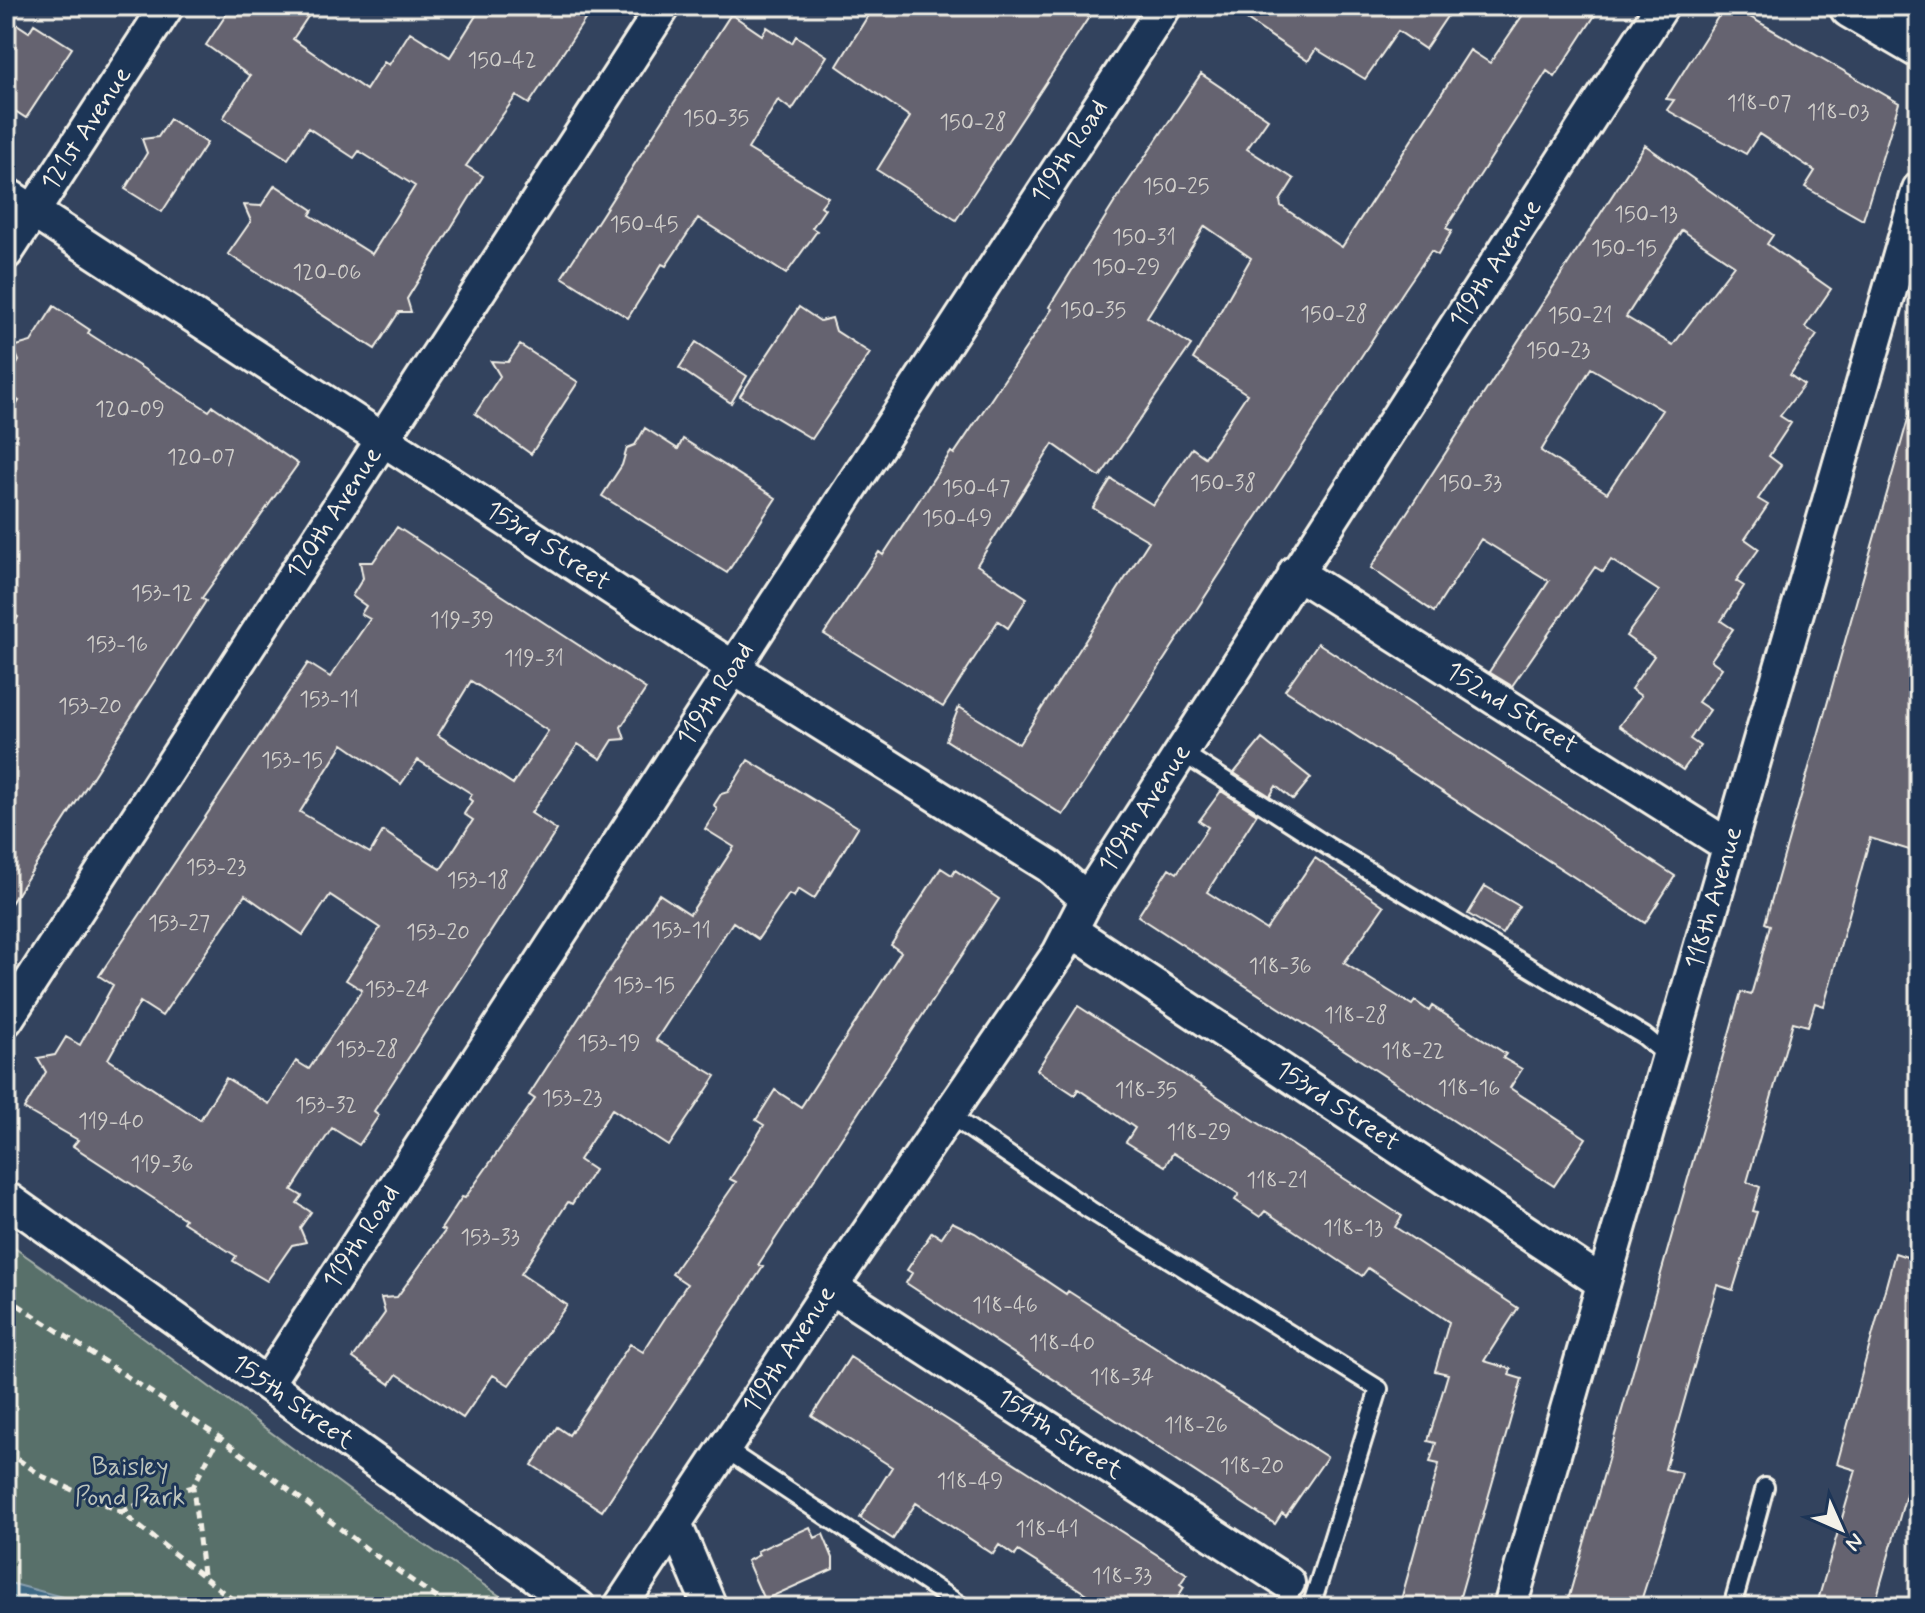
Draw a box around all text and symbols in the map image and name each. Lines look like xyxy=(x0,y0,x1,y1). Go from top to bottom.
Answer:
house number: 150-42 xyxy=(467,47,537,75)
street label: 121st Avenue xyxy=(34,60,140,198)
house number: 118-07 xyxy=(1727,90,1791,118)
street label: 119th Road xyxy=(1024,93,1116,210)
house number: 118-03 xyxy=(1807,99,1869,127)
house number: 150-35 xyxy=(683,105,749,133)
house number: 150-28 xyxy=(939,109,1007,137)
house number: 150-25 xyxy=(1142,173,1210,201)
street label: 119th Avenue xyxy=(1442,193,1550,335)
house number: 150-13 xyxy=(1614,201,1678,229)
house number: 150-45 xyxy=(609,211,679,239)
house number: 150-31 xyxy=(1112,224,1176,252)
house number: 150-15 xyxy=(1591,235,1657,263)
house number: 150-29 xyxy=(1092,254,1160,282)
house number: 120-06 xyxy=(293,259,362,287)
house number: 150-35 xyxy=(1060,297,1126,325)
house number: 150-28 xyxy=(1300,301,1368,329)
house number: 150-21 xyxy=(1548,302,1612,330)
house number: 150-23 xyxy=(1526,337,1590,365)
house number: 120-09 xyxy=(95,396,165,424)
street label: 120th Avenue xyxy=(279,440,390,586)
house number: 120-07 xyxy=(167,444,235,472)
house number: 150-38 xyxy=(1190,470,1256,498)
house number: 150-33 xyxy=(1438,470,1502,498)
house number: 150-47 xyxy=(942,475,1010,503)
street label: 153rd Street xyxy=(478,493,616,600)
house number: 150-49 xyxy=(922,505,992,533)
house number: 153-12 xyxy=(131,580,193,608)
house number: 119-39 xyxy=(430,607,494,635)
house number: 153-16 xyxy=(86,631,148,659)
street label: 119th Road xyxy=(670,636,762,753)
house number: 119-31 xyxy=(504,645,564,673)
street label: 152nd Street xyxy=(1439,654,1584,763)
house number: 153-11 xyxy=(299,686,359,714)
house number: 153-20 xyxy=(58,693,122,721)
street label: 119th Avenue xyxy=(1091,737,1199,880)
house number: 153-15 xyxy=(261,747,323,775)
street label: 118th Avenue xyxy=(1678,822,1751,973)
house number: 153-23 xyxy=(186,854,246,882)
house number: 153-18 xyxy=(447,867,509,895)
house number: 153-27 xyxy=(148,910,210,938)
house number: 153-11 xyxy=(651,917,711,945)
house number: 153-20 xyxy=(406,919,470,947)
house number: 118-36 xyxy=(1248,953,1312,981)
house number: 153-15 xyxy=(613,972,675,1000)
house number: 153-24 xyxy=(365,976,429,1004)
house number: 118-28 xyxy=(1324,1002,1388,1030)
house number: 153-19 xyxy=(577,1030,641,1058)
house number: 153-28 xyxy=(335,1036,399,1064)
house number: 118-22 xyxy=(1381,1038,1445,1066)
street label: 153rd Street xyxy=(1268,1053,1406,1160)
house number: 118-16 xyxy=(1437,1075,1501,1103)
house number: 118-35 xyxy=(1115,1077,1177,1105)
house number: 153-23 xyxy=(542,1085,602,1113)
house number: 153-32 xyxy=(295,1092,357,1120)
house number: 119-40 xyxy=(78,1108,144,1136)
house number: 118-29 xyxy=(1167,1119,1231,1147)
house number: 119-36 xyxy=(131,1151,193,1179)
house number: 118-21 xyxy=(1246,1167,1308,1195)
street label: 119th Road xyxy=(316,1179,408,1296)
house number: 118-13 xyxy=(1323,1215,1383,1243)
house number: 153-33 xyxy=(460,1224,520,1252)
street label: 119th Avenue xyxy=(735,1279,844,1421)
house number: 118-46 xyxy=(972,1292,1038,1320)
house number: 118-40 xyxy=(1029,1330,1095,1358)
street label: 155th Street xyxy=(224,1347,361,1458)
house number: 118-34 xyxy=(1090,1364,1154,1392)
street label: 154th Street xyxy=(990,1381,1129,1488)
house number: 118-26 xyxy=(1164,1412,1228,1440)
park label: Baisley Pond Park xyxy=(75,1451,185,1515)
house number: 118-20 xyxy=(1220,1453,1284,1481)
house number: 118-49 xyxy=(937,1468,1003,1496)
north arrow xyxy=(1801,1489,1881,1569)
house number: 118-41 xyxy=(1015,1516,1079,1544)
text: N xyxy=(1839,1527,1869,1557)
house number: 118-33 xyxy=(1092,1563,1152,1591)

